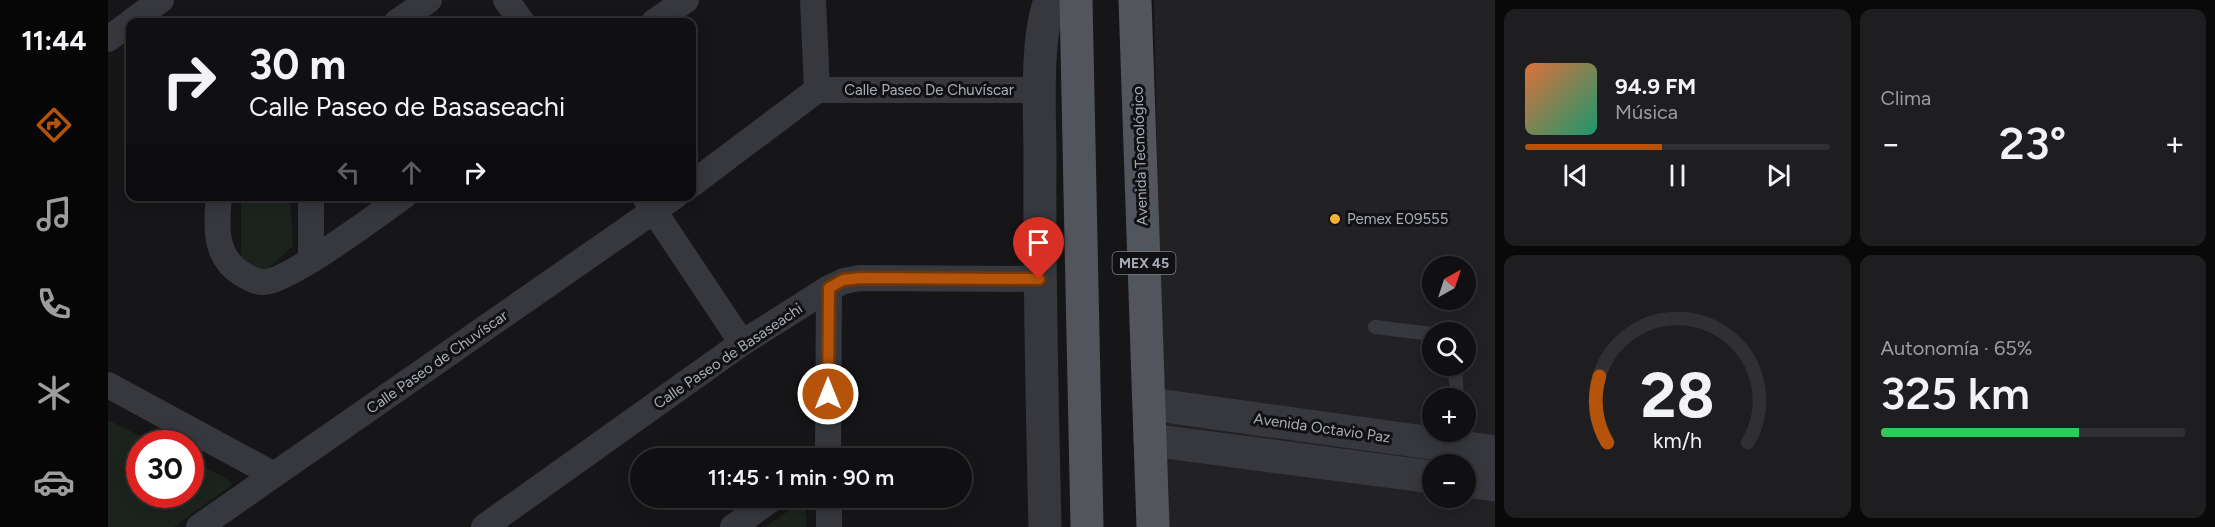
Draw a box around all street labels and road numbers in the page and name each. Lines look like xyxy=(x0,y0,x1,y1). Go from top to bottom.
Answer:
street label: Calle Paseo De Chuvíscar xyxy=(844,81,1014,99)
street label: Avenida Tecnológico xyxy=(1129,86,1151,226)
road number: MEX 45 xyxy=(1112,252,1176,274)
street label: Calle Paseo de Basaseachi xyxy=(650,299,806,413)
street label: Calle Paseo de Chuvíscar xyxy=(363,306,511,418)
street label: Avenida Octavio Paz xyxy=(1252,409,1392,447)

